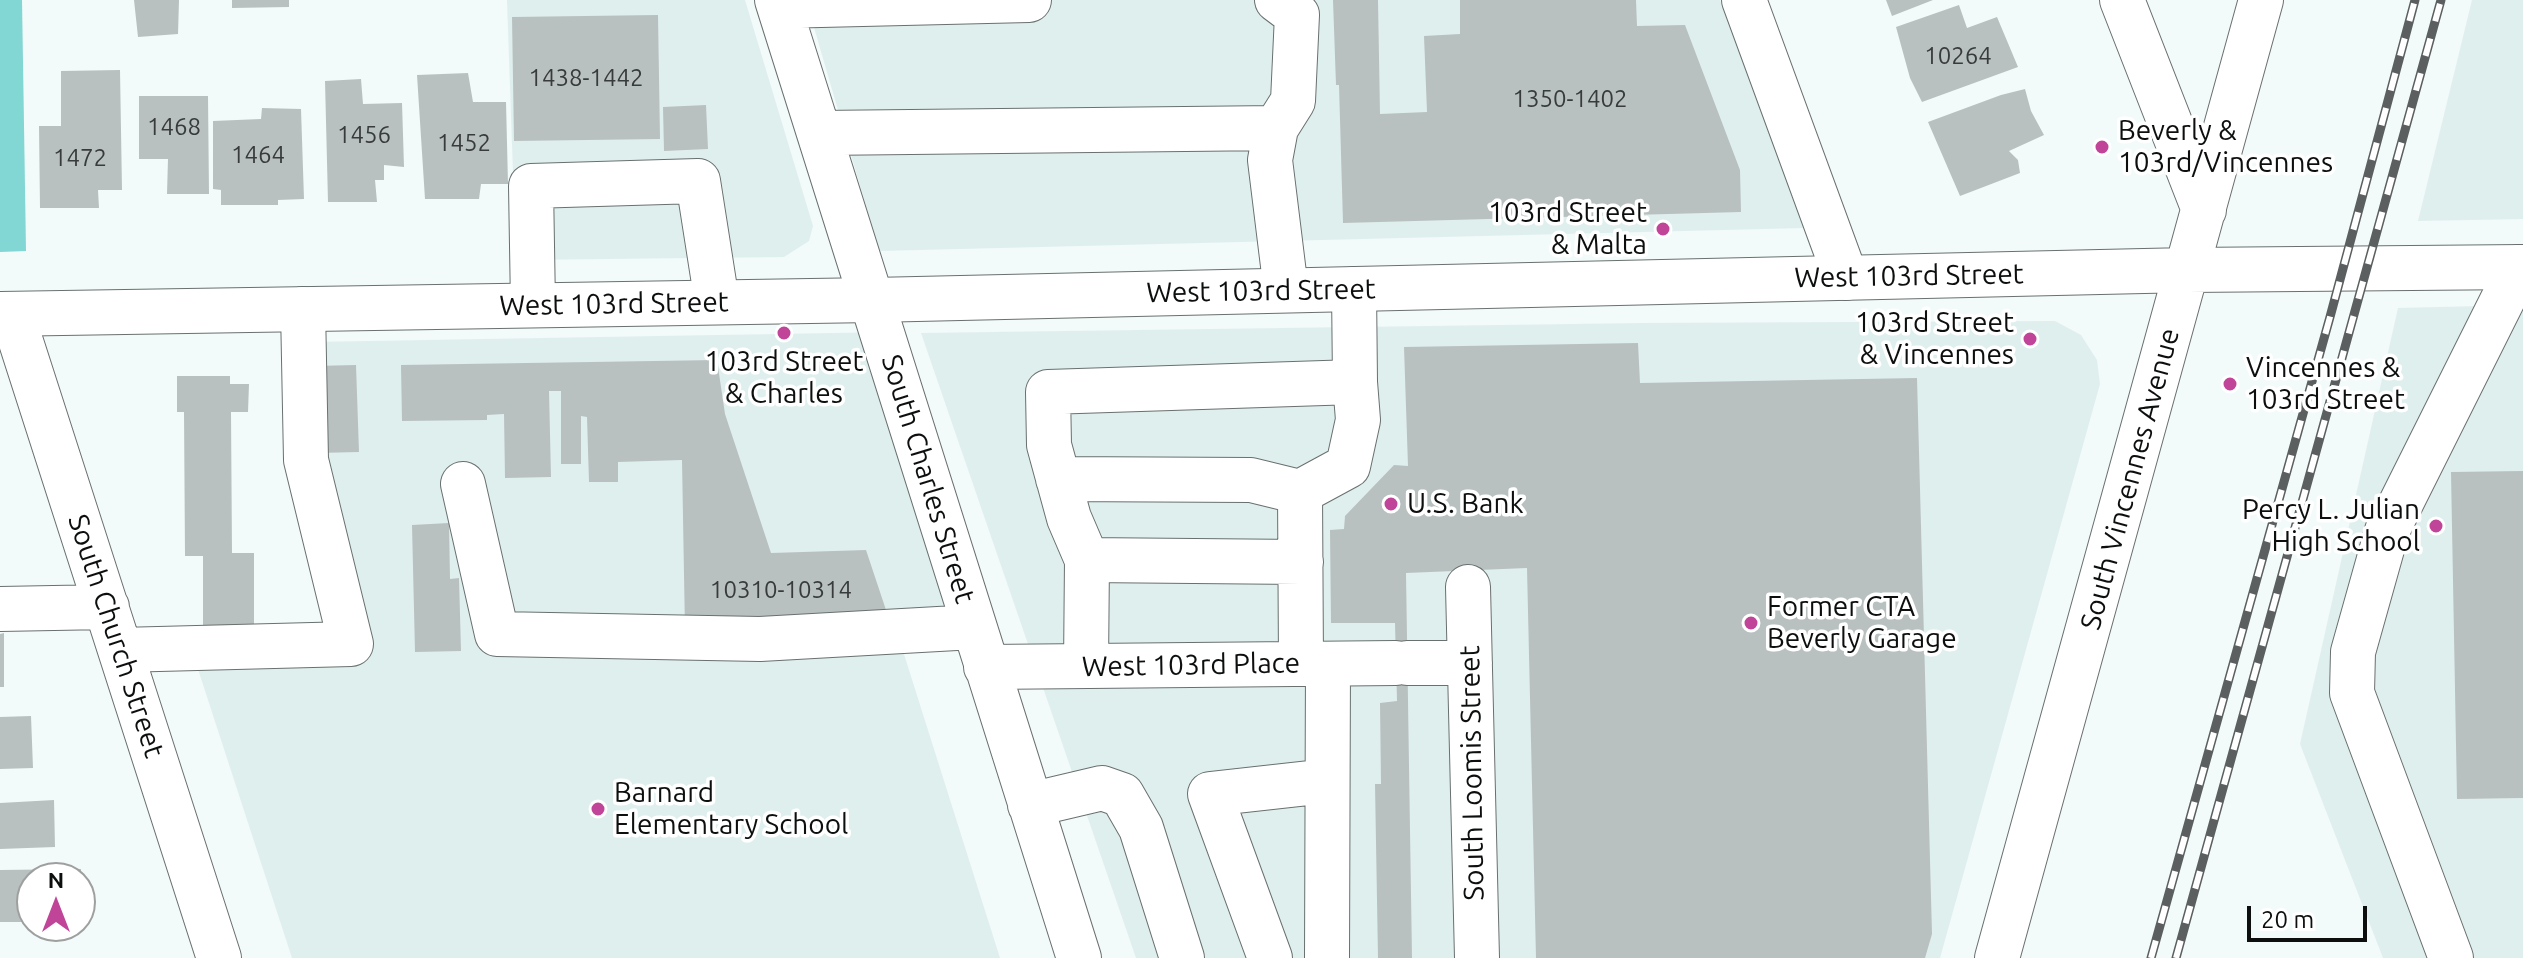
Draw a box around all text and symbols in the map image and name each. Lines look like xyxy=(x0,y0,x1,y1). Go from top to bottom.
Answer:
house number: 10264 xyxy=(1924,42,1992,70)
house number: 1438-1442 xyxy=(528,64,644,92)
house number: 1350-1402 xyxy=(1512,85,1628,113)
house number: 1468 xyxy=(147,113,201,141)
place label: Beverly & 103rd/Vincennes xyxy=(2118,114,2333,180)
house number: 1456 xyxy=(337,121,391,149)
house number: 1452 xyxy=(437,129,491,157)
marker: Beverly & 103rd/Vincennes xyxy=(2093,138,2111,156)
house number: 1464 xyxy=(231,141,285,169)
house number: 1472 xyxy=(53,144,107,172)
place label: 103rd Street & Malta xyxy=(1488,196,1647,262)
marker: 103rd Street & Malta xyxy=(1654,220,1672,238)
street label: West 103rd Street xyxy=(1794,257,2024,295)
street label: West 103rd Street xyxy=(1146,272,1376,310)
street label: West 103rd Street xyxy=(499,285,729,323)
place label: 103rd Street & Vincennes xyxy=(1855,306,2014,372)
marker: 103rd Street & Charles xyxy=(775,324,793,342)
street label: South Vincennes Avenue xyxy=(2074,325,2186,633)
marker: 103rd Street & Vincennes xyxy=(2021,330,2039,348)
place label: 103rd Street & Charles xyxy=(705,345,863,411)
street label: South Charles Street xyxy=(874,351,982,607)
place label: Vincennes & 103rd Street xyxy=(2246,351,2405,417)
marker: Vincennes & 103rd Street xyxy=(2221,375,2239,393)
place label: U.S. Bank xyxy=(1407,487,1524,521)
place label: Percy L. Julian High School xyxy=(2242,493,2420,559)
marker: U.S. Bank xyxy=(1382,495,1400,513)
street label: South Church Street xyxy=(61,510,171,762)
marker: Percy L. Julian High School xyxy=(2427,517,2445,535)
house number: 10310-10314 xyxy=(710,576,852,604)
place label: Former CTA Beverly Garage xyxy=(1767,590,1957,656)
marker: Former CTA Beverly Garage xyxy=(1742,614,1760,632)
street label: South Loomis Street xyxy=(1453,645,1491,901)
street label: West 103rd Place xyxy=(1082,646,1300,684)
place label: Barnard Elementary School xyxy=(614,776,848,842)
marker: Barnard Elementary School xyxy=(589,800,607,818)
north arrow xyxy=(16,862,96,942)
text: N xyxy=(48,867,64,892)
scale bar xyxy=(2251,890,2371,940)
text: 20 m xyxy=(2261,906,2314,933)

